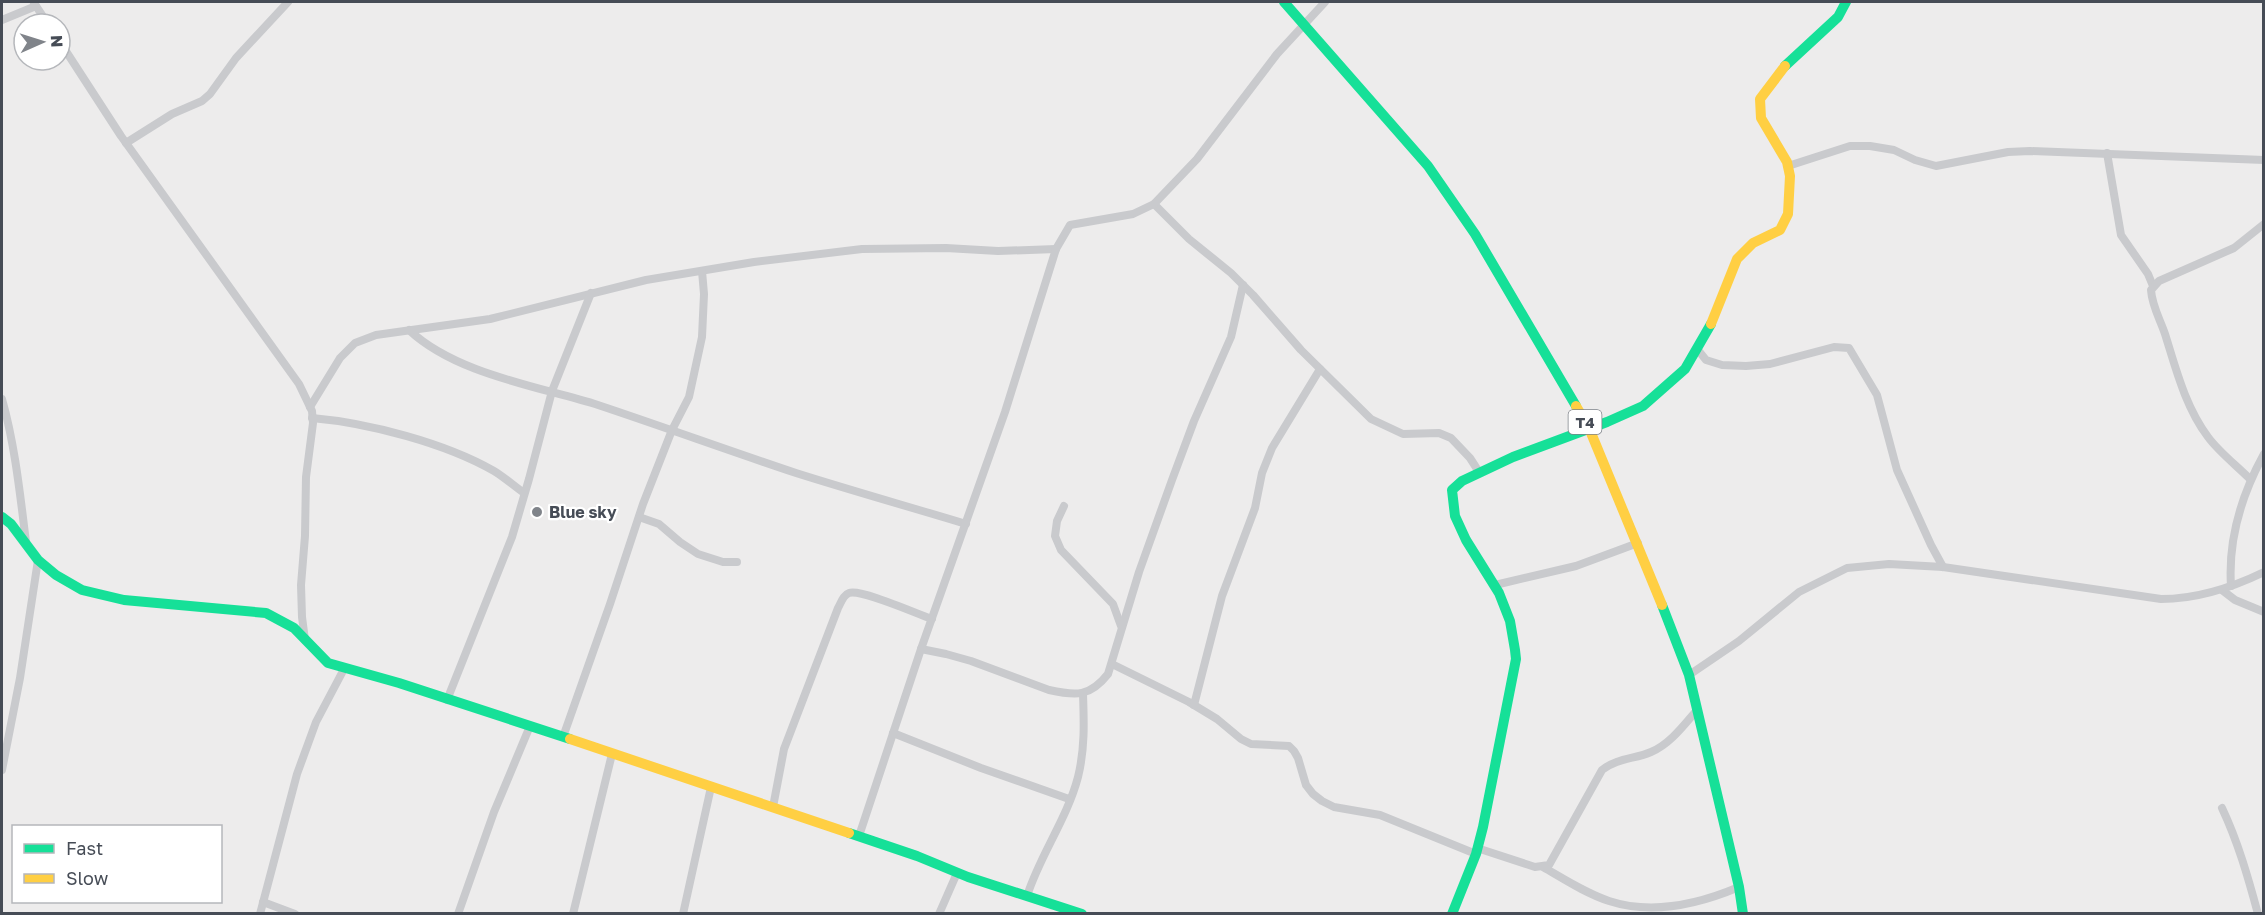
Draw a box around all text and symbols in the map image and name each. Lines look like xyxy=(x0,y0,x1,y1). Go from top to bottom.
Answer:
north arrow xyxy=(12,12,72,72)
text: N xyxy=(47,35,67,48)
road number: T4 xyxy=(1568,410,1602,434)
place label: Blue sky xyxy=(549,502,617,522)
marker: Blue sky xyxy=(530,505,544,519)
legend xyxy=(12,825,222,903)
text: Fast xyxy=(66,837,103,859)
text: Slow xyxy=(66,867,109,889)

